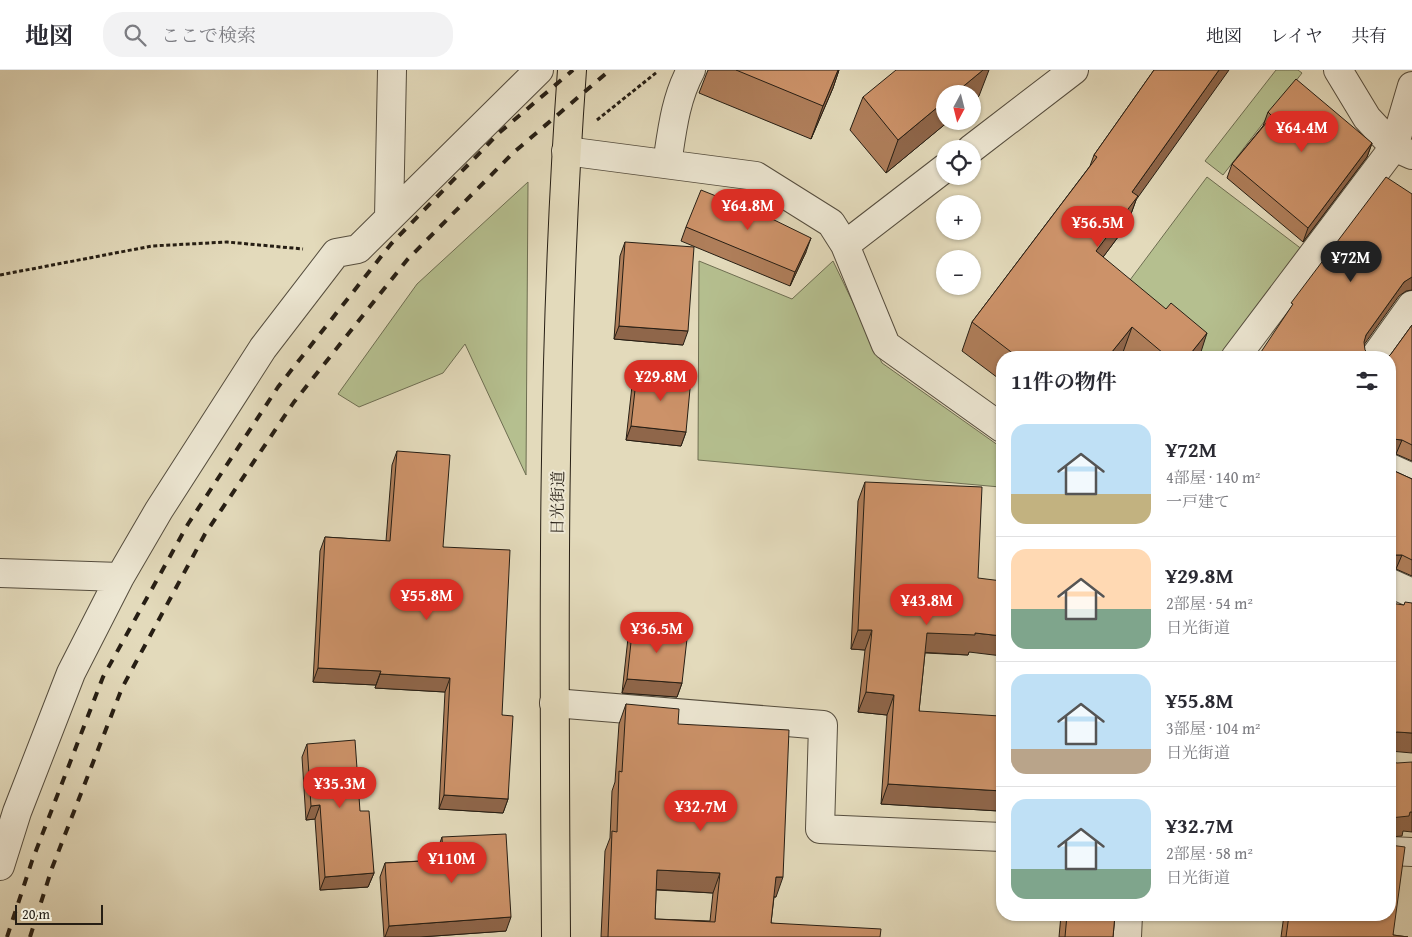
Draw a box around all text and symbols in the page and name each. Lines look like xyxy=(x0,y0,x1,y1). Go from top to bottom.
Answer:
search box xyxy=(103,12,453,57)
text: 地図 xyxy=(25,18,73,53)
icon: search xyxy=(121,21,149,49)
text: ここで検索 xyxy=(161,21,256,49)
text: 地図 xyxy=(1206,22,1242,49)
text: レイヤ xyxy=(1270,22,1323,49)
text: 共有 xyxy=(1351,22,1387,49)
north arrow xyxy=(936,85,981,130)
map controls xyxy=(936,85,981,295)
pin: ¥64.4M xyxy=(1261,111,1343,153)
text: ¥64.4M xyxy=(1276,115,1328,139)
button: locate xyxy=(936,140,981,185)
pin: ¥64.8M xyxy=(707,189,789,231)
text: ¥64.8M xyxy=(722,193,774,217)
button: + xyxy=(936,195,981,240)
pin: ¥56.5M xyxy=(1057,206,1139,248)
text: ¥56.5M xyxy=(1072,210,1124,234)
pin: ¥72M xyxy=(1321,240,1381,283)
text: ¥72M xyxy=(1332,245,1370,269)
button: − xyxy=(936,250,981,295)
pin: ¥29.8M xyxy=(620,360,702,402)
text: ¥29.8M xyxy=(635,364,687,388)
text: 11件の物件 xyxy=(1011,366,1117,397)
icon: filters xyxy=(1353,367,1381,395)
text: ¥72M xyxy=(1166,434,1217,465)
icon: home xyxy=(1051,444,1111,504)
text: 4部屋 · 140 m² xyxy=(1166,465,1261,489)
street label: 日光街道 xyxy=(544,471,570,535)
text: 一戸建て xyxy=(1166,489,1230,513)
text: ¥29.8M xyxy=(1166,560,1234,591)
icon: home xyxy=(1051,569,1111,629)
pin: ¥55.8M xyxy=(386,578,468,621)
text: ¥55.8M xyxy=(401,583,453,607)
pin: ¥43.8M xyxy=(886,584,968,626)
text: ¥43.8M xyxy=(901,588,953,612)
text: 2部屋 · 54 m² xyxy=(1166,591,1253,615)
pin: ¥36.5M xyxy=(616,612,698,654)
text: 日光街道 xyxy=(1166,615,1230,639)
text: ¥36.5M xyxy=(631,616,683,640)
text: ¥55.8M xyxy=(1166,685,1234,716)
icon: home xyxy=(1051,694,1111,754)
text: 3部屋 · 104 m² xyxy=(1166,716,1261,740)
text: 日光街道 xyxy=(1166,740,1230,764)
pin: ¥35.3M xyxy=(299,766,381,809)
text: ¥35.3M xyxy=(314,771,366,795)
pin: ¥32.7M xyxy=(660,790,742,832)
text: ¥32.7M xyxy=(675,794,727,818)
text: ¥32.7M xyxy=(1166,810,1234,841)
icon: home xyxy=(1051,819,1111,879)
text: 2部屋 · 58 m² xyxy=(1166,841,1253,865)
pin: ¥110M xyxy=(417,842,487,884)
text: ¥110M xyxy=(429,846,475,870)
text: 日光街道 xyxy=(1166,865,1230,889)
scale bar xyxy=(15,902,102,925)
text: 20 m xyxy=(22,904,50,924)

